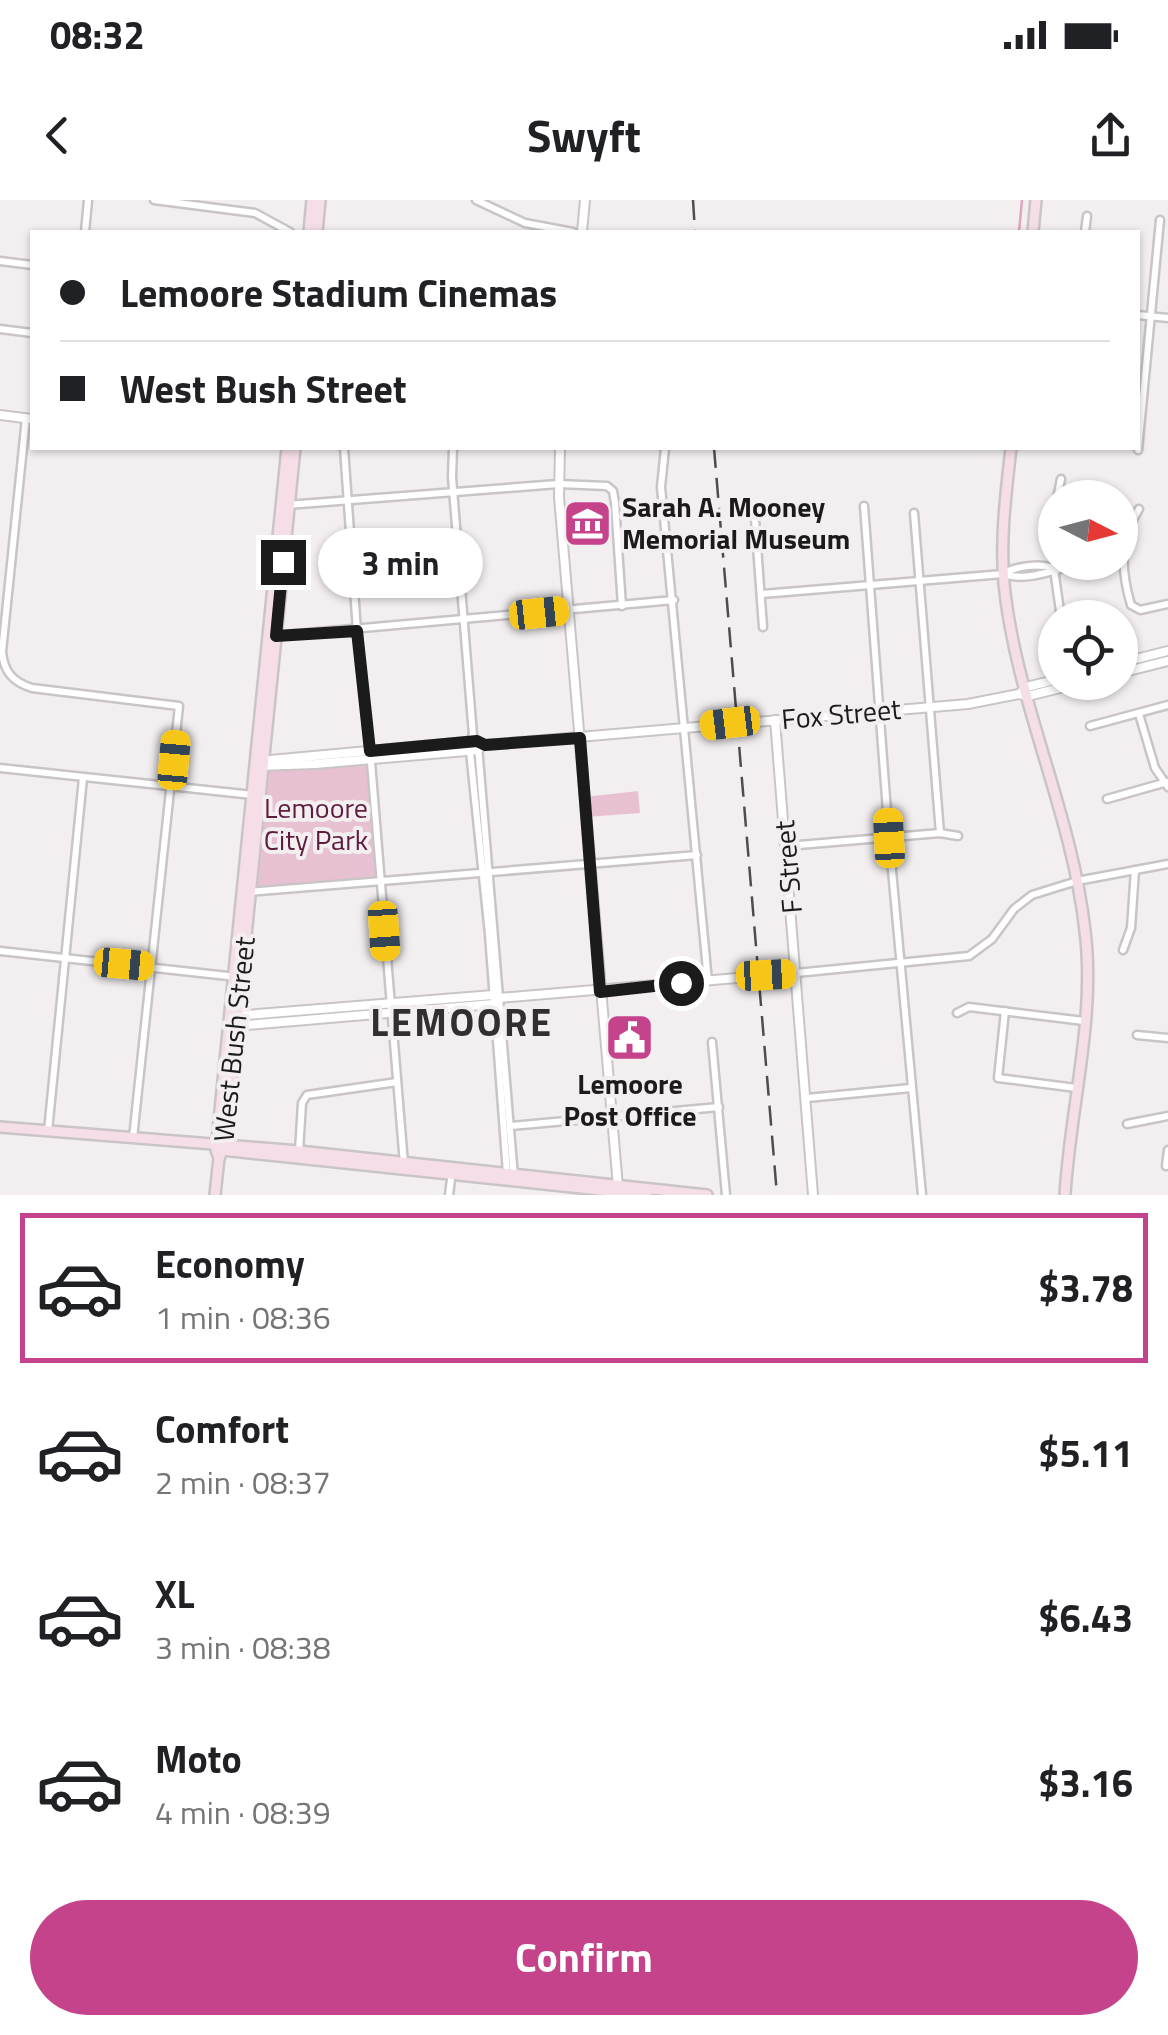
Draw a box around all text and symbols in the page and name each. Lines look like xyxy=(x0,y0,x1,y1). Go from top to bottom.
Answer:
text: 08:32 xyxy=(50,6,145,64)
text: Swyft xyxy=(527,101,641,169)
icon: back xyxy=(30,108,85,163)
icon: share xyxy=(1083,108,1138,163)
text: Lemoore Stadium Cinemas xyxy=(120,264,557,322)
text: West Bush Street xyxy=(120,360,407,418)
north arrow xyxy=(1038,480,1138,580)
map controls xyxy=(1038,480,1138,700)
place label: Sarah A. Mooney Memorial Museum xyxy=(622,485,850,560)
museum icon: Sarah A. Mooney Memorial Museum xyxy=(561,497,613,549)
callout: 3 min xyxy=(318,527,483,597)
text: 3 min xyxy=(362,539,439,587)
route end xyxy=(261,540,306,585)
car xyxy=(508,595,570,631)
button: locate xyxy=(1038,600,1138,700)
street label: Fox Street xyxy=(779,687,903,740)
car xyxy=(698,704,762,742)
car xyxy=(156,729,192,791)
park label: Lemoore City Park xyxy=(264,786,368,861)
car xyxy=(872,807,906,869)
street label: F Street xyxy=(762,819,813,915)
car xyxy=(367,900,401,962)
street label: West Bush Street xyxy=(201,934,266,1144)
car xyxy=(93,946,155,982)
car xyxy=(735,958,797,992)
route start xyxy=(659,961,704,1006)
district label: LEMOORE xyxy=(370,993,554,1051)
public building icon: Lemoore Post Office xyxy=(604,1011,656,1063)
place label: Lemoore Post Office xyxy=(563,1062,697,1137)
text: Economy xyxy=(155,1235,305,1293)
icon: car xyxy=(35,1243,125,1333)
text: $3.78 xyxy=(1038,1259,1133,1317)
text: 1 min · 08:36 xyxy=(155,1293,331,1341)
text: Comfort xyxy=(155,1400,289,1458)
icon: car xyxy=(35,1408,125,1498)
text: $5.11 xyxy=(1038,1424,1133,1482)
text: 2 min · 08:37 xyxy=(155,1458,331,1506)
text: XL xyxy=(155,1565,195,1623)
icon: car xyxy=(35,1573,125,1663)
text: $6.43 xyxy=(1038,1589,1133,1647)
text: 3 min · 08:38 xyxy=(155,1623,331,1671)
text: Moto xyxy=(155,1730,242,1788)
icon: car xyxy=(35,1738,125,1828)
text: $3.16 xyxy=(1038,1754,1133,1812)
text: 4 min · 08:39 xyxy=(155,1788,331,1836)
button: Confirm xyxy=(30,1900,1138,2015)

